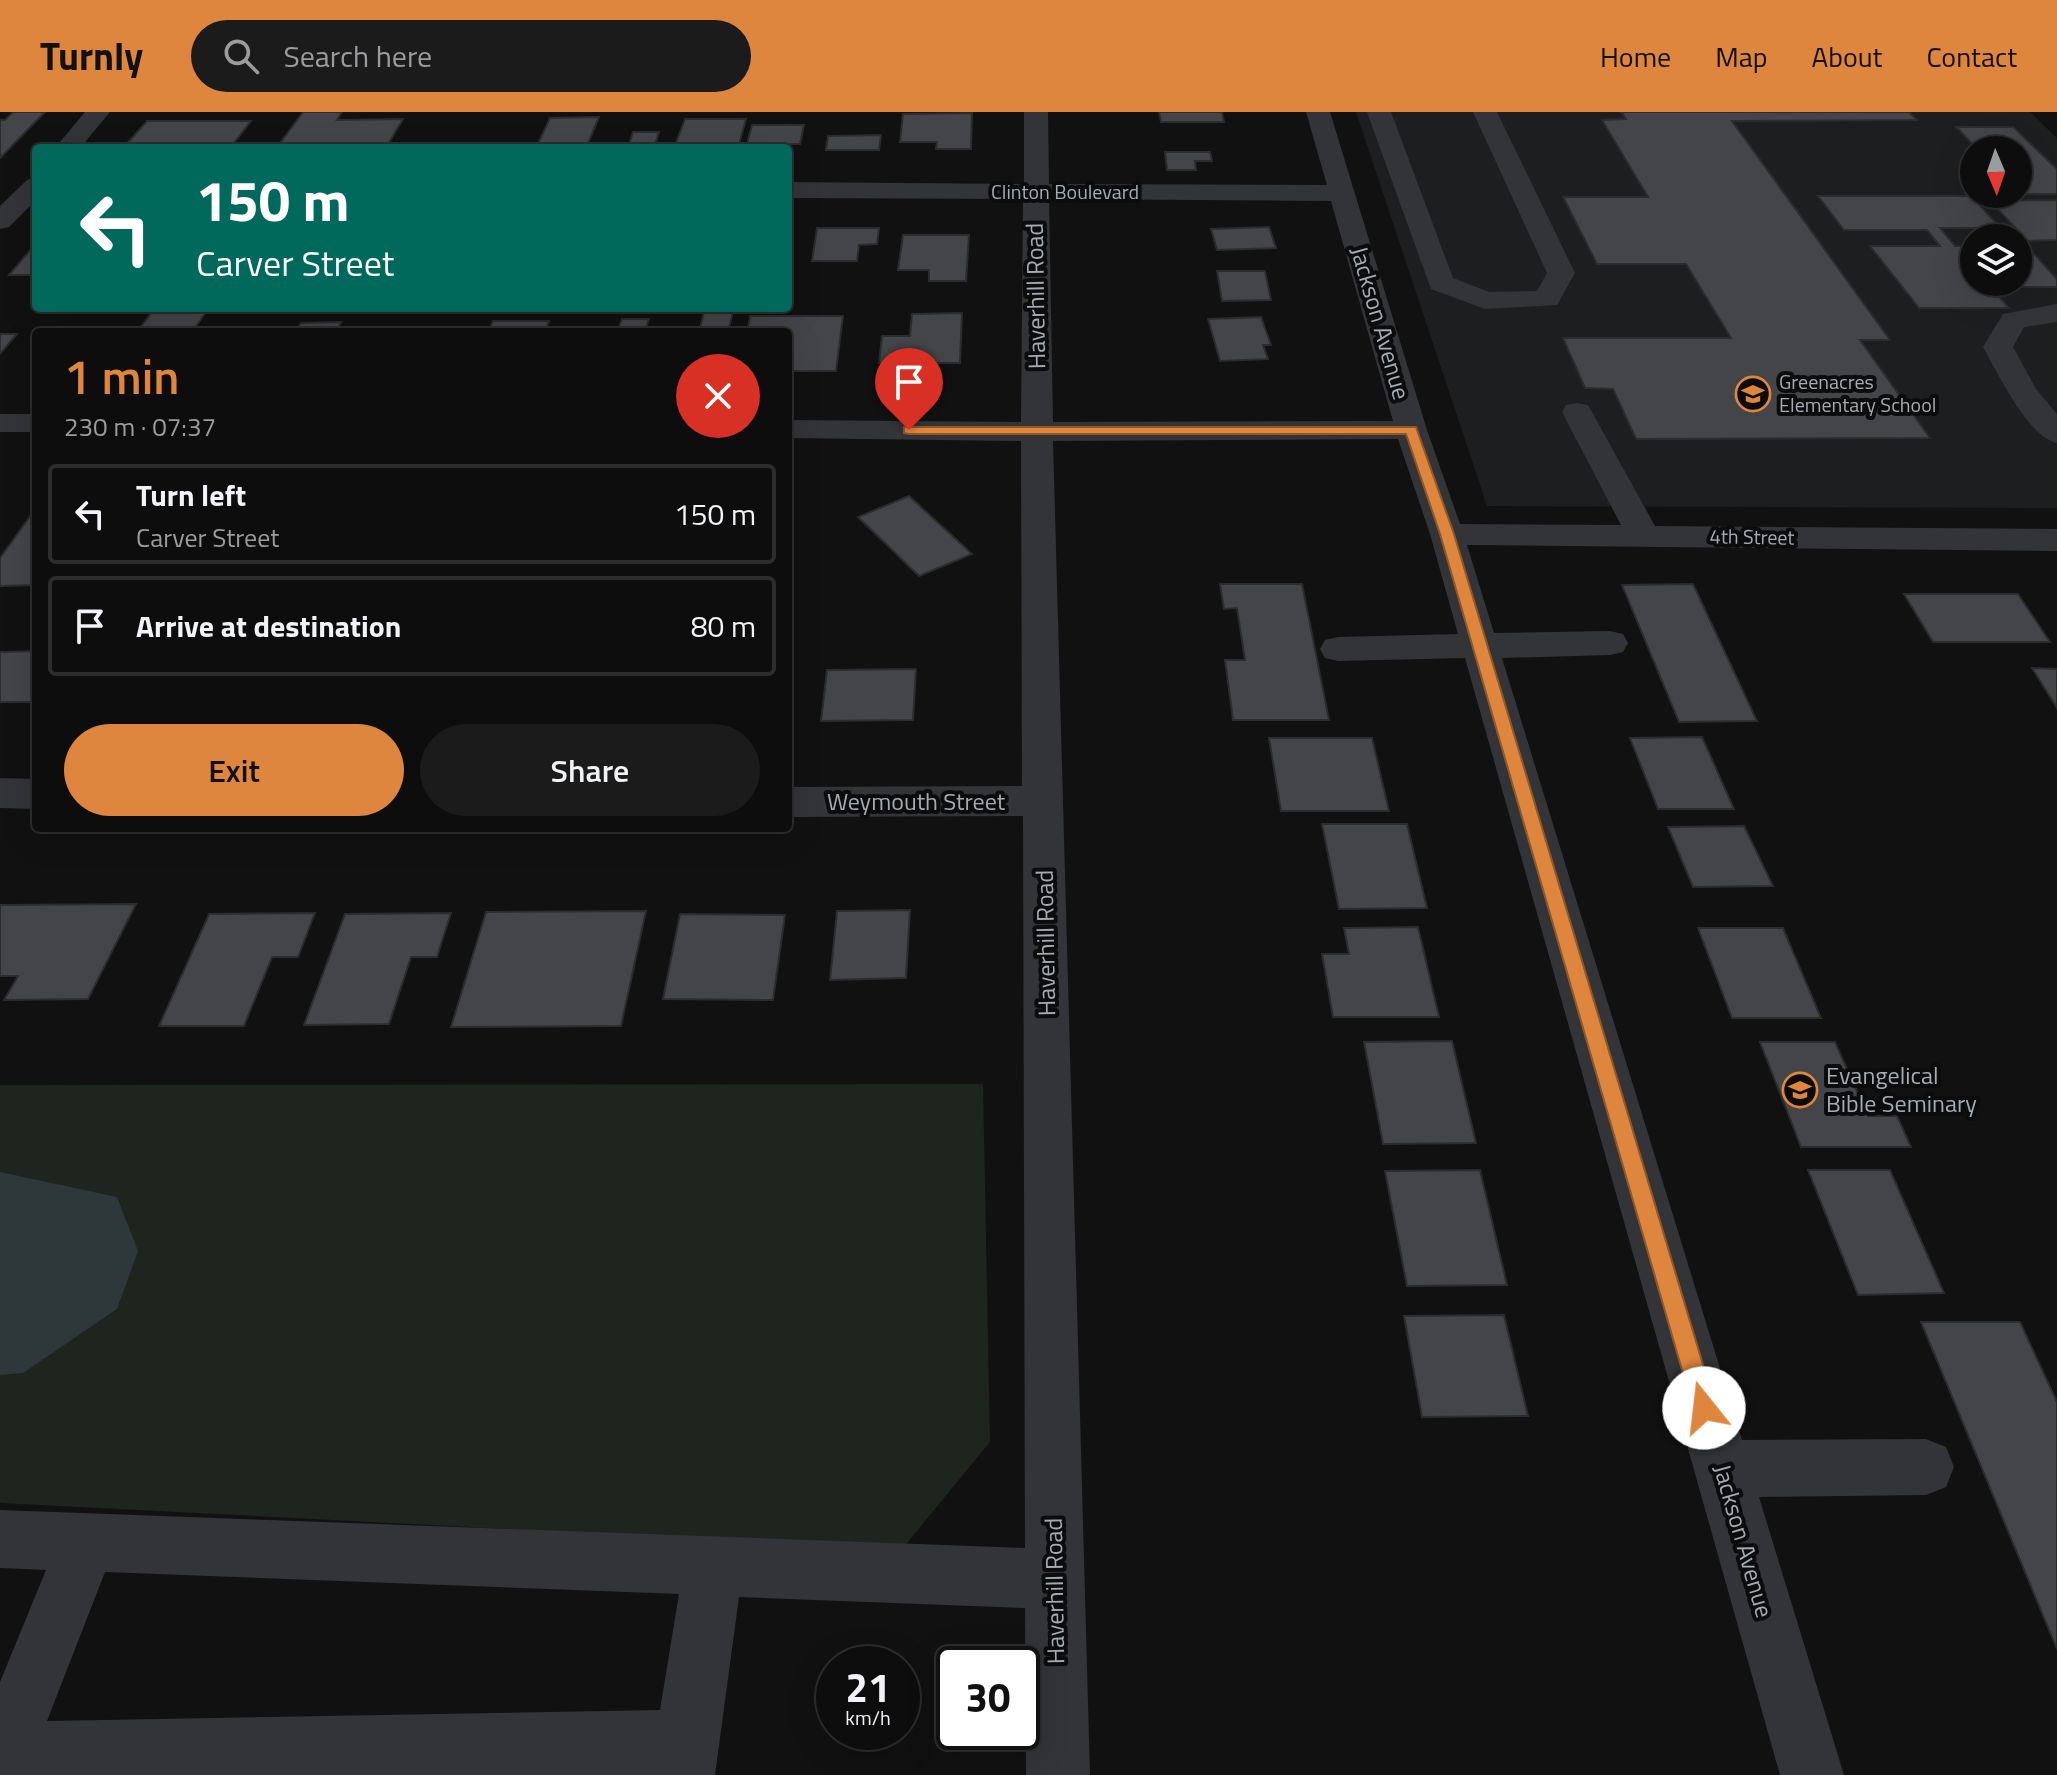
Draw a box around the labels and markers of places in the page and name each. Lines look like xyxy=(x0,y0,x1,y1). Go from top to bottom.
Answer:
pin xyxy=(875,348,943,430)
place label: Greenacres Elementary School xyxy=(1779,366,1936,420)
school or university icon: Greenacres Elementary School xyxy=(1734,375,1772,413)
place label: Evangelical Bible Seminary xyxy=(1826,1057,1977,1121)
school or university icon: Evangelical Bible Seminary xyxy=(1781,1071,1819,1109)

